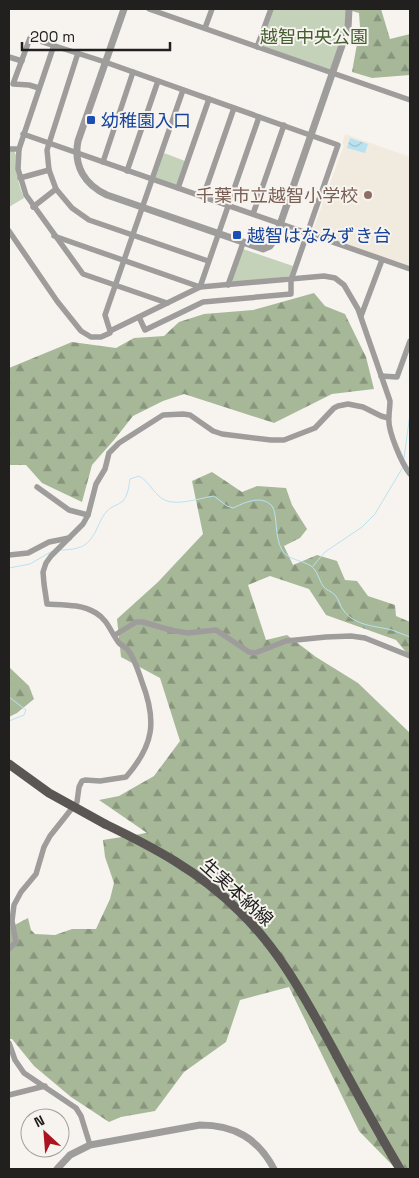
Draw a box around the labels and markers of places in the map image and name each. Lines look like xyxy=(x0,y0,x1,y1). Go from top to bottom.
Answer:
place label: 幼稚園入口 xyxy=(101,109,191,132)
marker: 幼稚園入口 xyxy=(85,114,97,126)
place label: 千葉市立越智小学校 xyxy=(196,184,358,207)
marker: 千葉市立越智小学校 xyxy=(362,189,374,201)
place label: 越智はなみずき台 xyxy=(247,224,391,247)
marker: 越智はなみずき台 xyxy=(231,229,243,241)

